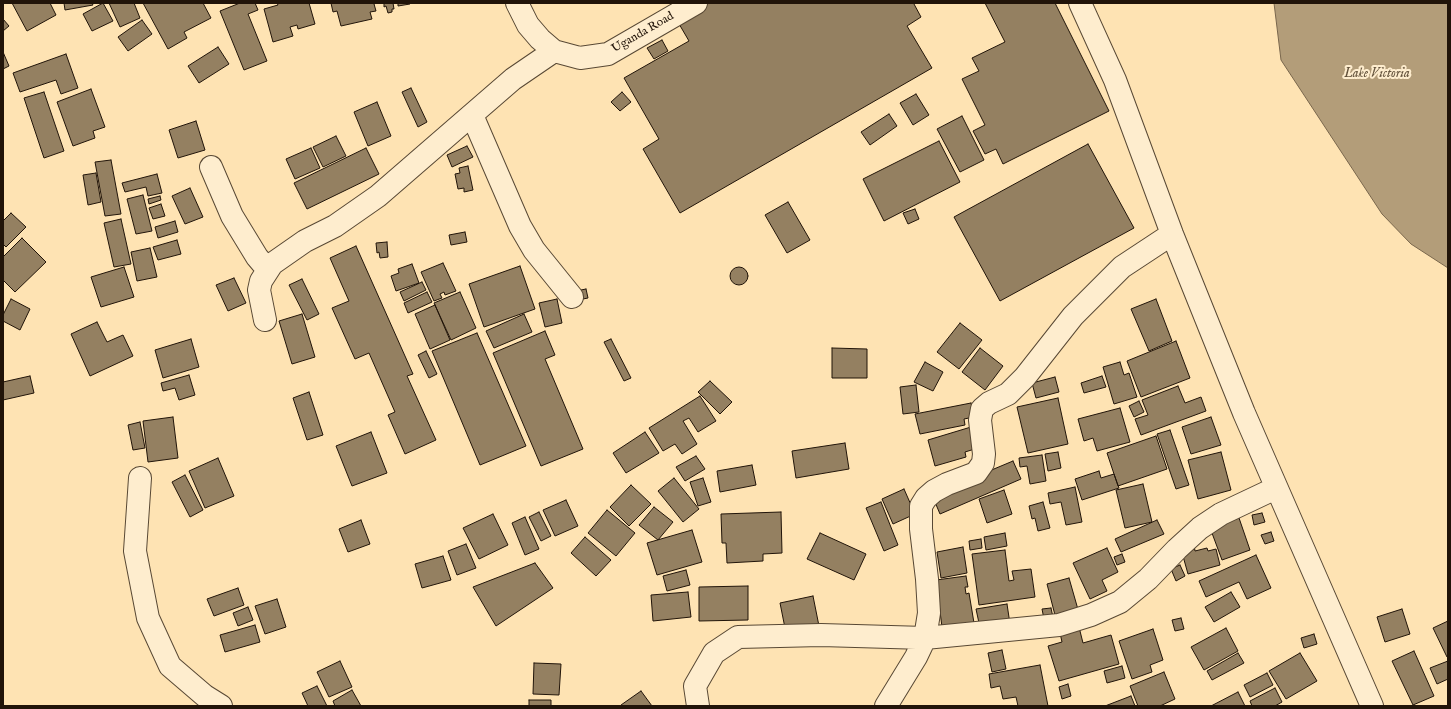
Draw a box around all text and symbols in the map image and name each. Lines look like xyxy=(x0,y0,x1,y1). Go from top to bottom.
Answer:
street label: Uganda Road xyxy=(609,9,677,57)
water label: Lake Victoria xyxy=(1344,66,1410,82)

